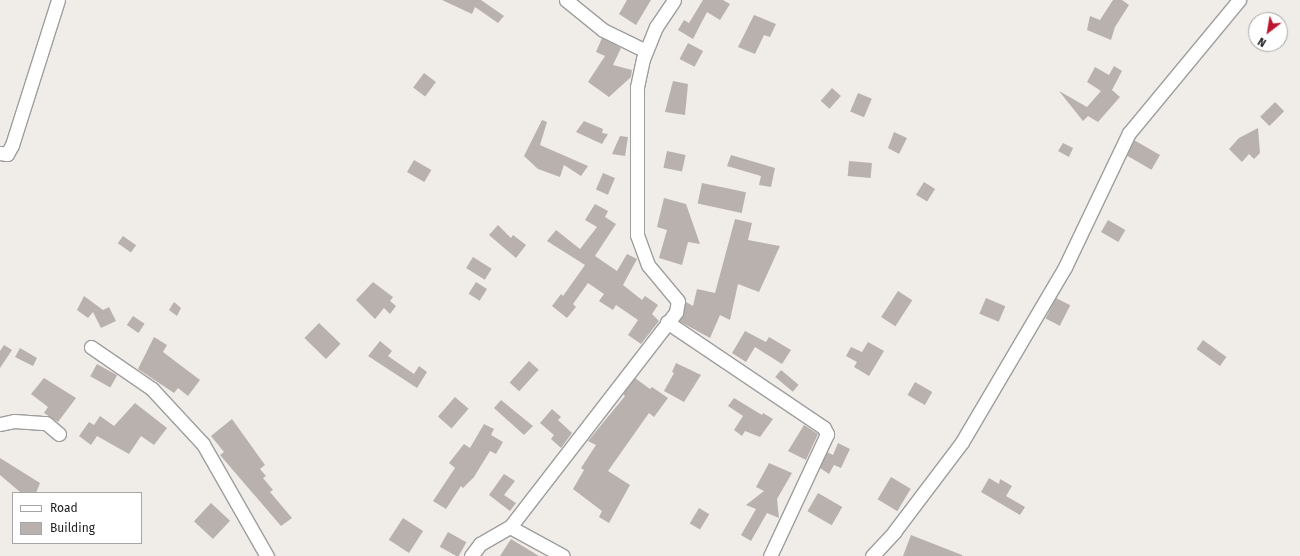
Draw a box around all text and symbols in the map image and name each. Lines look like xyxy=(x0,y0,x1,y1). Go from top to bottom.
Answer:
north arrow xyxy=(1248,12,1288,52)
text: N xyxy=(1256,34,1269,49)
legend xyxy=(12,492,142,544)
text: Road xyxy=(50,501,78,515)
text: Building xyxy=(50,521,95,535)

